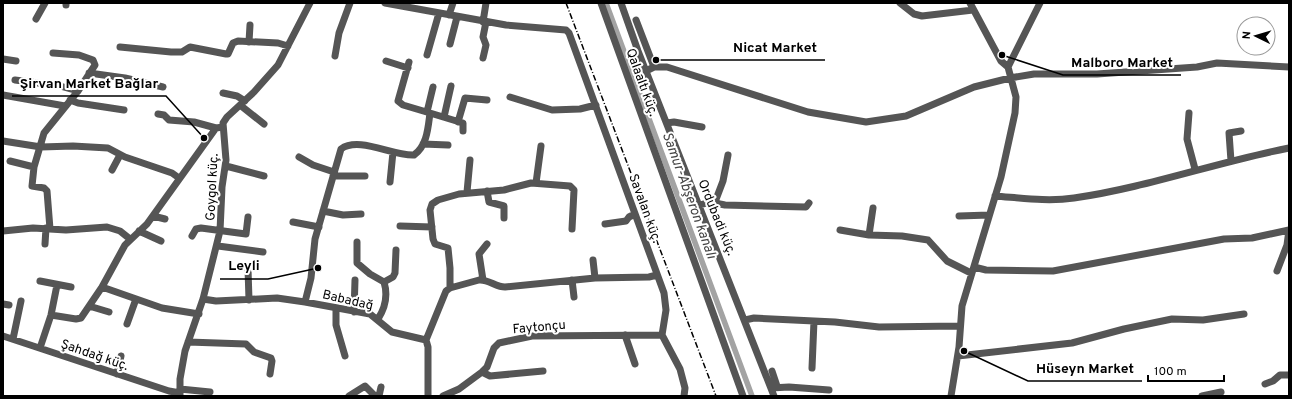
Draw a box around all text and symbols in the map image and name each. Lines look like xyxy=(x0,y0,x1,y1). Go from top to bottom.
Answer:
north arrow xyxy=(1236,16,1276,56)
text: N xyxy=(1240,31,1254,40)
callout: Nicat Market xyxy=(725,34,825,60)
text: Nicat Market xyxy=(733,40,817,57)
street label: Qalaaltı küç. xyxy=(621,47,661,119)
callout: Malboro Market xyxy=(1063,49,1181,75)
text: Malboro Market xyxy=(1071,55,1173,72)
callout: Şirvan Market Bağlar xyxy=(12,70,166,96)
text: Şirvan Market Bağlar xyxy=(20,76,158,93)
water label: Samur-Abşeron kanalı xyxy=(658,130,720,262)
street label: Goygol küç. xyxy=(203,153,223,221)
street label: Savalan küç. xyxy=(624,172,664,245)
street label: Ordubadi küç. xyxy=(694,177,739,258)
callout: Leyli xyxy=(220,253,268,279)
text: Leyli xyxy=(228,258,260,275)
street label: Babadağ xyxy=(321,287,375,315)
street label: Faytonçu xyxy=(512,318,566,338)
street label: Şahdağ küç. xyxy=(58,337,130,375)
callout: Hüseyn Market xyxy=(1028,355,1142,381)
scale bar xyxy=(1148,357,1224,383)
text: Hüseyn Market xyxy=(1036,361,1134,378)
text: 100 m xyxy=(1154,364,1187,380)

